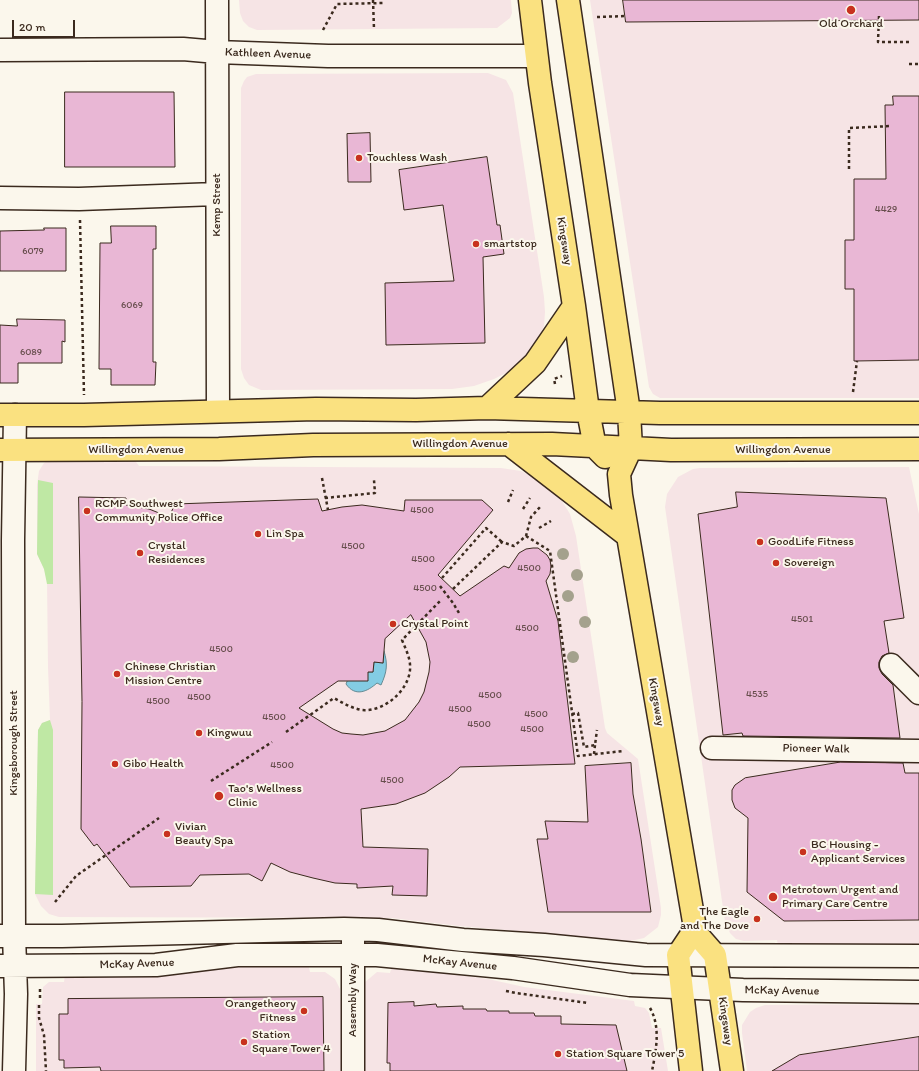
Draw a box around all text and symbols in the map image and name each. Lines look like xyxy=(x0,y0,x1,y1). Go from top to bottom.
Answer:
marker: Old Orchard xyxy=(845,4,857,16)
scale bar xyxy=(14,12,77,38)
place label: Old Orchard xyxy=(819,17,883,31)
text: 20 m xyxy=(19,20,46,34)
street label: Kathleen Avenue xyxy=(225,45,311,63)
place label: Touchless Wash xyxy=(367,151,447,165)
marker: Touchless Wash xyxy=(354,153,364,163)
street label: Kemp Street xyxy=(210,173,224,237)
house number: 4429 xyxy=(875,203,897,215)
street label: Kingsway xyxy=(553,216,575,266)
place label: smartstop xyxy=(484,237,537,251)
marker: smartstop xyxy=(471,239,481,249)
house number: 6079 xyxy=(22,245,44,257)
house number: 6069 xyxy=(121,299,143,311)
house number: 6089 xyxy=(20,346,42,358)
street label: Willingdon Avenue xyxy=(412,437,508,451)
street label: Willingdon Avenue xyxy=(88,443,184,457)
street label: Willingdon Avenue xyxy=(735,443,831,457)
place label: RCMP Southwest Community Police Office xyxy=(95,497,223,525)
house number: 4500 xyxy=(410,504,434,516)
marker: RCMP Southwest Community Police Office xyxy=(82,506,92,516)
place label: Lin Spa xyxy=(266,527,304,541)
marker: Lin Spa xyxy=(253,529,263,539)
place label: GoodLife Fitness xyxy=(768,535,854,549)
marker: GoodLife Fitness xyxy=(755,537,765,547)
place label: Crystal Residences xyxy=(148,539,205,567)
house number: 4500 xyxy=(341,540,365,552)
marker: Crystal Residences xyxy=(135,548,145,558)
house number: 4500 xyxy=(411,553,435,565)
place label: Sovereign xyxy=(784,556,834,570)
marker: Sovereign xyxy=(771,558,781,568)
house number: 4500 xyxy=(517,562,541,574)
house number: 4500 xyxy=(413,582,437,594)
house number: 4501 xyxy=(791,613,813,625)
place label: Crystal Point xyxy=(401,617,468,631)
marker: Crystal Point xyxy=(388,619,398,629)
house number: 4500 xyxy=(515,622,539,634)
house number: 4500 xyxy=(209,643,233,655)
place label: Chinese Christian Mission Centre xyxy=(125,660,216,688)
marker: Chinese Christian Mission Centre xyxy=(112,669,122,679)
street label: Kingsway xyxy=(645,677,667,727)
house number: 4535 xyxy=(746,688,768,700)
house number: 4500 xyxy=(478,689,502,701)
street label: Kingsborough Street xyxy=(7,690,21,796)
house number: 4500 xyxy=(187,691,211,703)
house number: 4500 xyxy=(146,695,170,707)
house number: 4500 xyxy=(448,703,472,715)
house number: 4500 xyxy=(524,708,548,720)
house number: 4500 xyxy=(262,711,286,723)
house number: 4500 xyxy=(467,718,491,730)
house number: 4500 xyxy=(520,723,544,735)
place label: Kingwuu xyxy=(207,726,252,740)
marker: Kingwuu xyxy=(194,728,204,738)
street label: Pioneer Walk xyxy=(782,741,850,757)
place label: Gibo Health xyxy=(123,757,184,771)
marker: Gibo Health xyxy=(110,759,120,769)
house number: 4500 xyxy=(270,759,294,771)
house number: 4500 xyxy=(380,774,404,786)
place label: Tao's Wellness Clinic xyxy=(228,782,302,810)
marker: Tao's Wellness Clinic xyxy=(213,790,225,802)
place label: Vivian Beauty Spa xyxy=(175,820,233,848)
marker: Vivian Beauty Spa xyxy=(162,829,172,839)
place label: BC Housing - Applicant Services xyxy=(811,838,905,866)
marker: BC Housing - Applicant Services xyxy=(798,847,808,857)
place label: Metrotown Urgent and Primary Care Centre xyxy=(782,883,898,911)
marker: Metrotown Urgent and Primary Care Centre xyxy=(767,891,779,903)
place label: The Eagle and The Dove xyxy=(680,905,749,933)
marker: The Eagle and The Dove xyxy=(752,914,762,924)
street label: McKay Avenue xyxy=(422,952,498,974)
street label: McKay Avenue xyxy=(99,956,175,972)
street label: Assembly Way xyxy=(346,963,360,1037)
street label: McKay Avenue xyxy=(745,983,819,999)
street label: Kingsway xyxy=(714,996,736,1046)
place label: Orangetheory Fitness xyxy=(225,997,296,1025)
marker: Orangetheory Fitness xyxy=(299,1006,309,1016)
place label: Station Square Tower 4 xyxy=(252,1028,330,1056)
marker: Station Square Tower 4 xyxy=(239,1037,249,1047)
place label: Station Square Tower 5 xyxy=(566,1047,684,1061)
marker: Station Square Tower 5 xyxy=(553,1049,563,1059)

